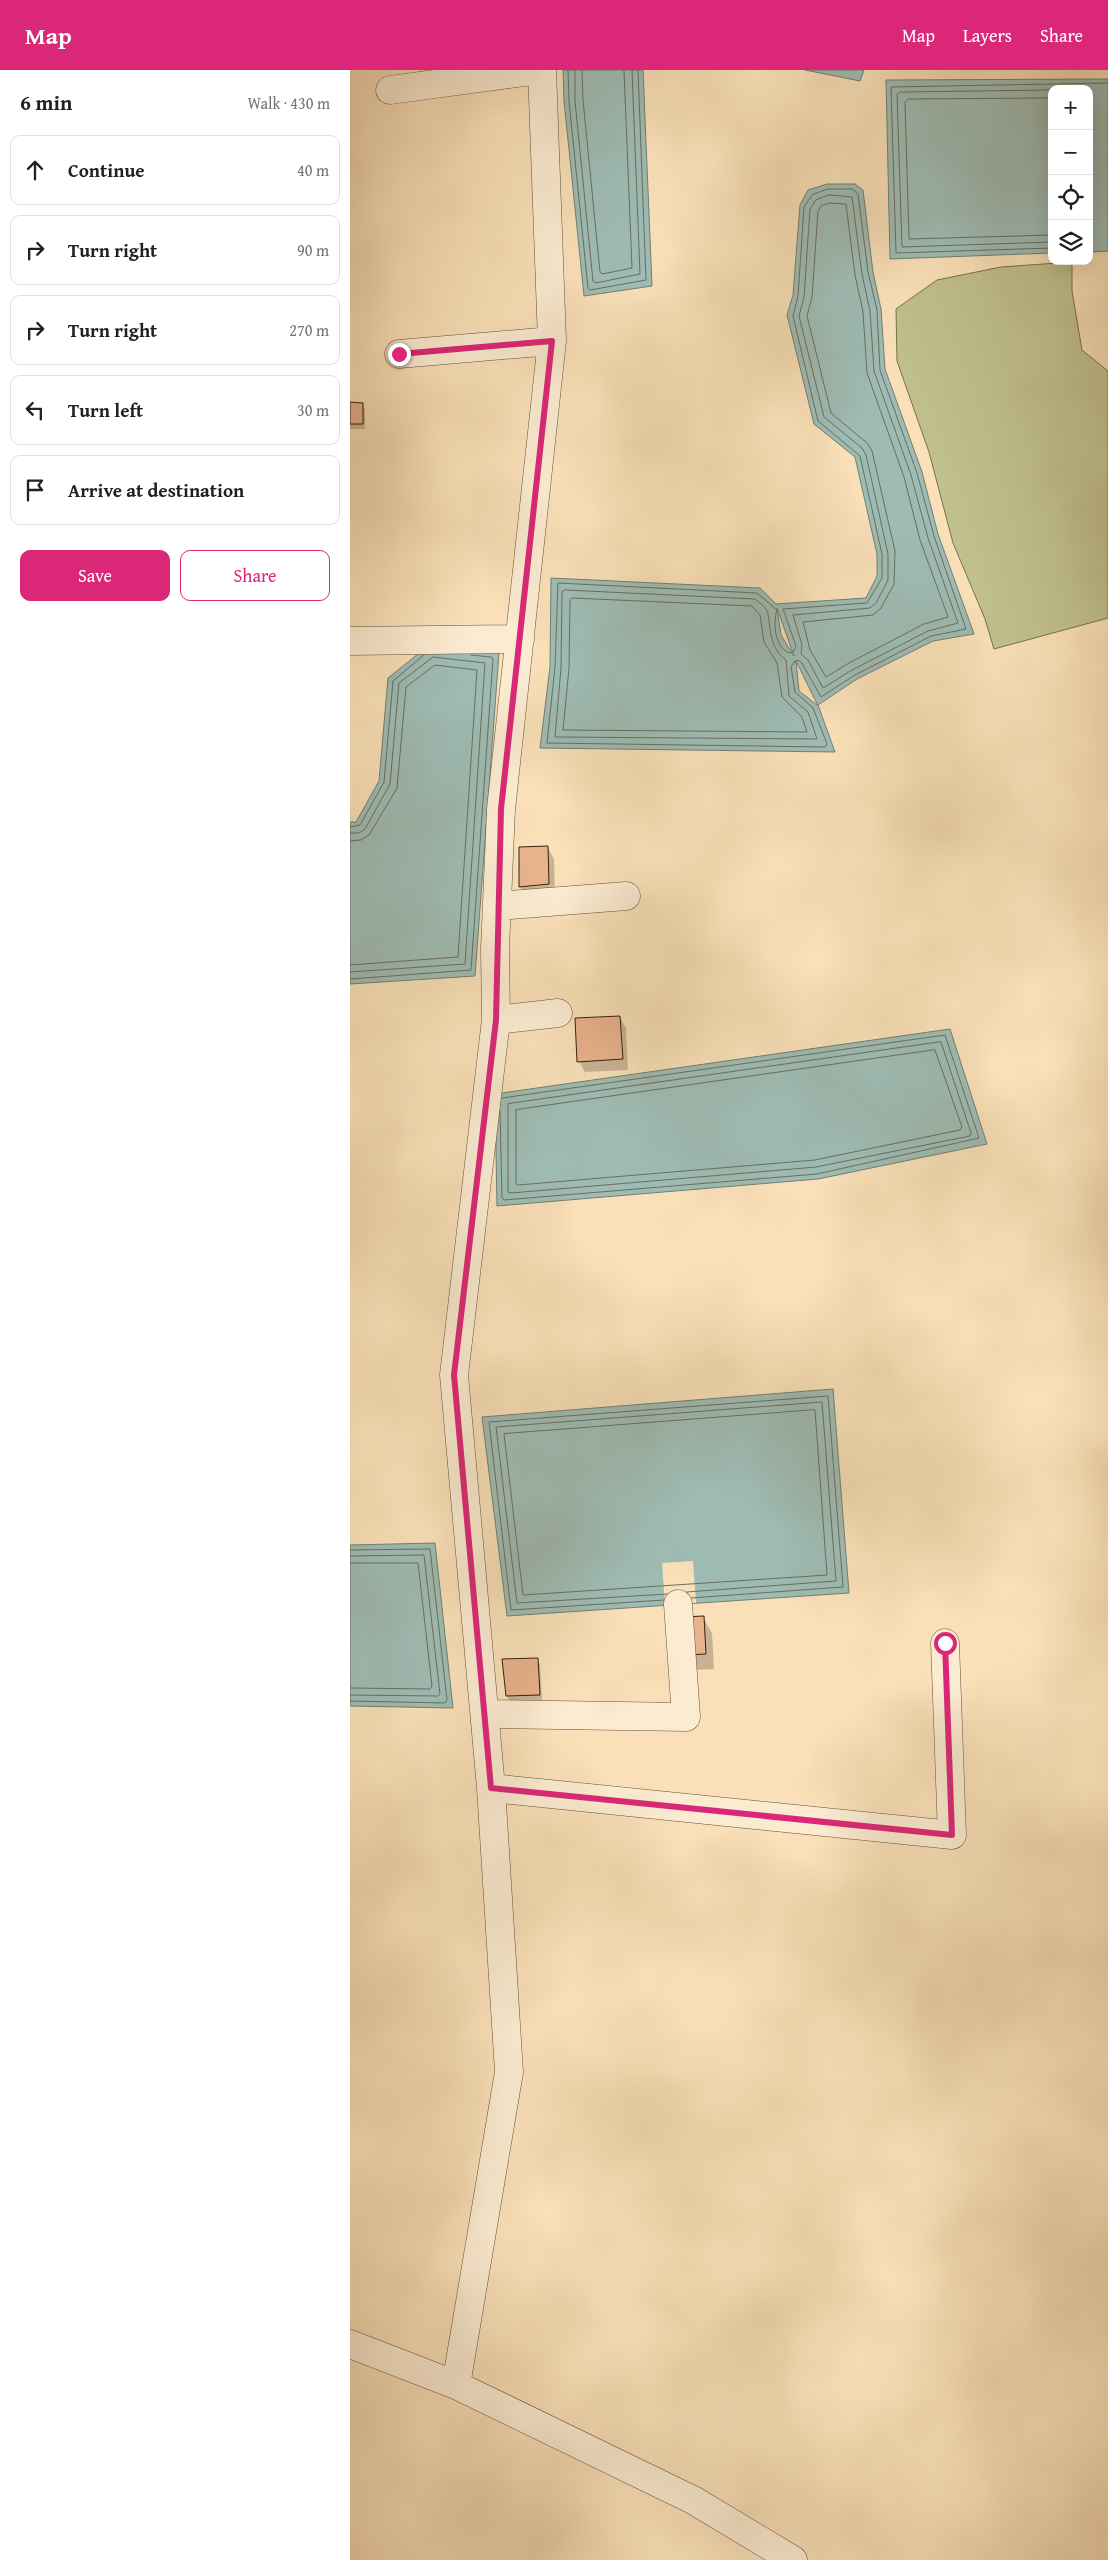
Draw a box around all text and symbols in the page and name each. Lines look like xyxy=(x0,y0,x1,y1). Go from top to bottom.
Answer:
text: Map xyxy=(25,18,72,53)
text: Map xyxy=(902,22,935,49)
text: Layers xyxy=(963,22,1012,49)
text: Share xyxy=(1040,22,1083,49)
map controls xyxy=(1048,85,1093,265)
button: + xyxy=(1048,85,1093,130)
text: 6 min xyxy=(20,87,72,118)
text: Walk · 430 m xyxy=(247,91,330,115)
button: − xyxy=(1048,130,1093,175)
icon: ahead xyxy=(21,156,49,184)
text: Continue xyxy=(68,156,145,184)
text: 40 m xyxy=(297,158,329,182)
button: locate xyxy=(1048,175,1093,220)
button: layers xyxy=(1048,220,1093,265)
icon: right xyxy=(21,236,49,264)
text: Turn right xyxy=(68,236,157,264)
text: 90 m xyxy=(297,238,329,262)
icon: right xyxy=(21,316,49,344)
text: Turn right xyxy=(68,316,157,344)
text: 270 m xyxy=(289,318,329,342)
route end xyxy=(388,343,411,366)
icon: left xyxy=(21,396,49,424)
text: Turn left xyxy=(68,396,143,424)
text: 30 m xyxy=(297,398,329,422)
icon: arrive xyxy=(21,476,49,504)
text: Arrive at destination xyxy=(68,476,244,504)
button: Save xyxy=(20,550,170,601)
button: Share xyxy=(180,550,330,601)
route start xyxy=(934,1632,957,1655)

